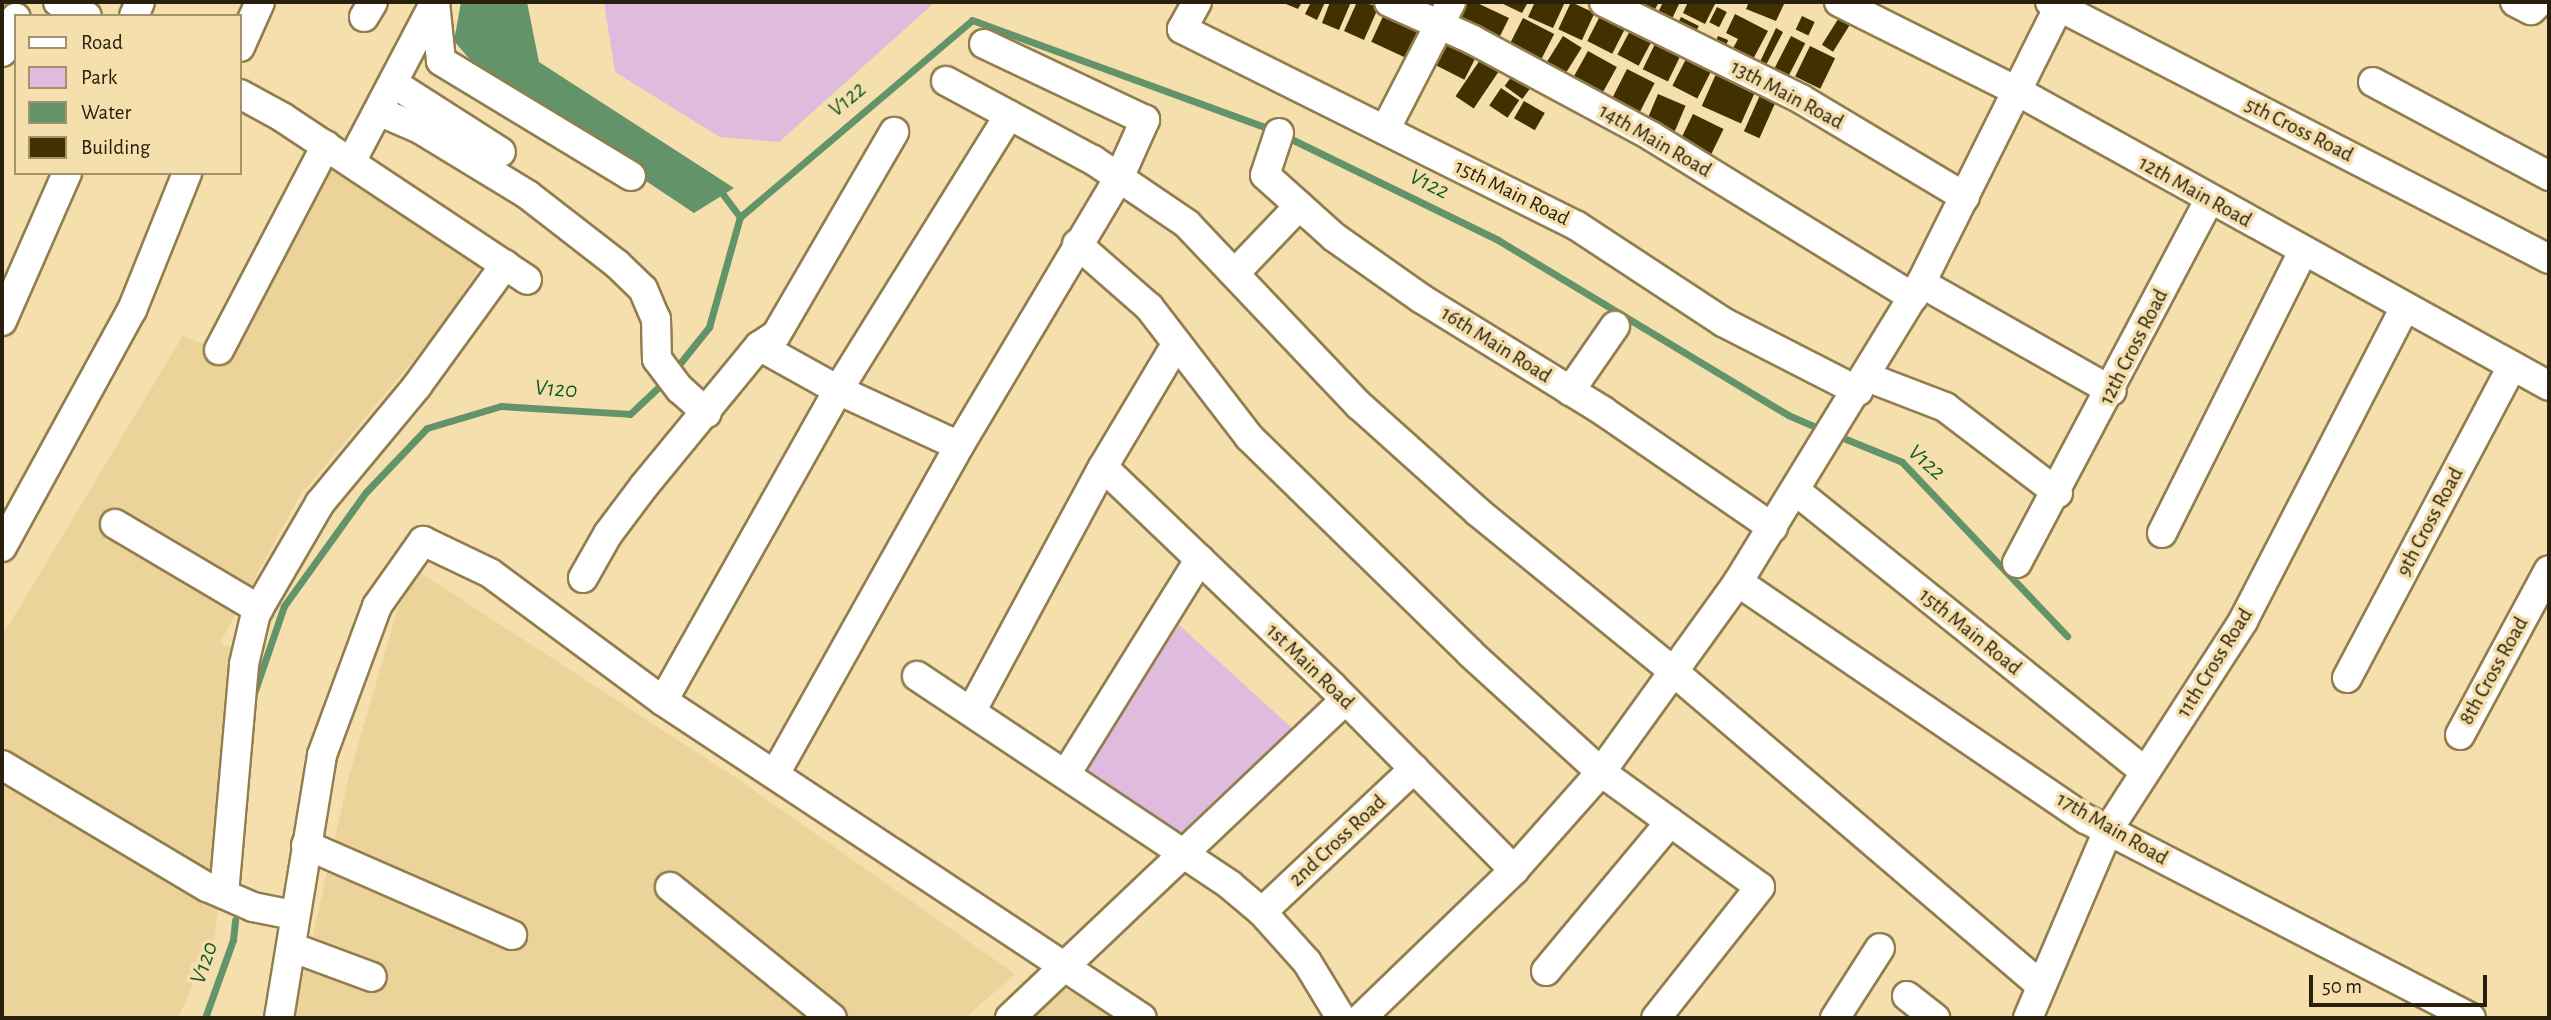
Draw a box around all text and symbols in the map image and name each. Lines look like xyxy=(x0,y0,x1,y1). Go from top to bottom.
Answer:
legend xyxy=(14,14,242,175)
text: Road xyxy=(81,32,123,53)
street label: 13th Main Road xyxy=(1726,55,1848,135)
text: Park xyxy=(81,67,117,88)
water label: V122 xyxy=(823,76,873,124)
street label: 5th Cross Road xyxy=(2241,92,2357,168)
street label: 14th Main Road xyxy=(1594,99,1716,183)
text: Water xyxy=(81,102,131,123)
text: Building xyxy=(81,137,150,158)
street label: 12th Main Road xyxy=(2134,151,2256,233)
street label: 15th Main Road xyxy=(1451,154,1573,232)
water label: V122 xyxy=(1405,164,1453,206)
street label: 12th Cross Road xyxy=(2094,285,2174,409)
street label: 16th Main Road xyxy=(1436,301,1556,389)
water label: V120 xyxy=(534,375,578,405)
water label: V122 xyxy=(1901,439,1951,487)
street label: 9th Cross Road xyxy=(2391,463,2469,581)
street label: 15th Main Road xyxy=(1914,583,2026,681)
street label: 11th Cross Road xyxy=(2171,604,2259,722)
street label: 8th Cross Road xyxy=(2454,613,2534,729)
street label: 1st Main Road xyxy=(1261,619,1359,715)
street label: 17th Main Road xyxy=(2052,787,2172,871)
street label: 2nd Cross Road xyxy=(1284,790,1392,892)
water label: V120 xyxy=(185,938,225,988)
scale bar xyxy=(2313,960,2492,1004)
text: 50 m xyxy=(2322,976,2362,997)

